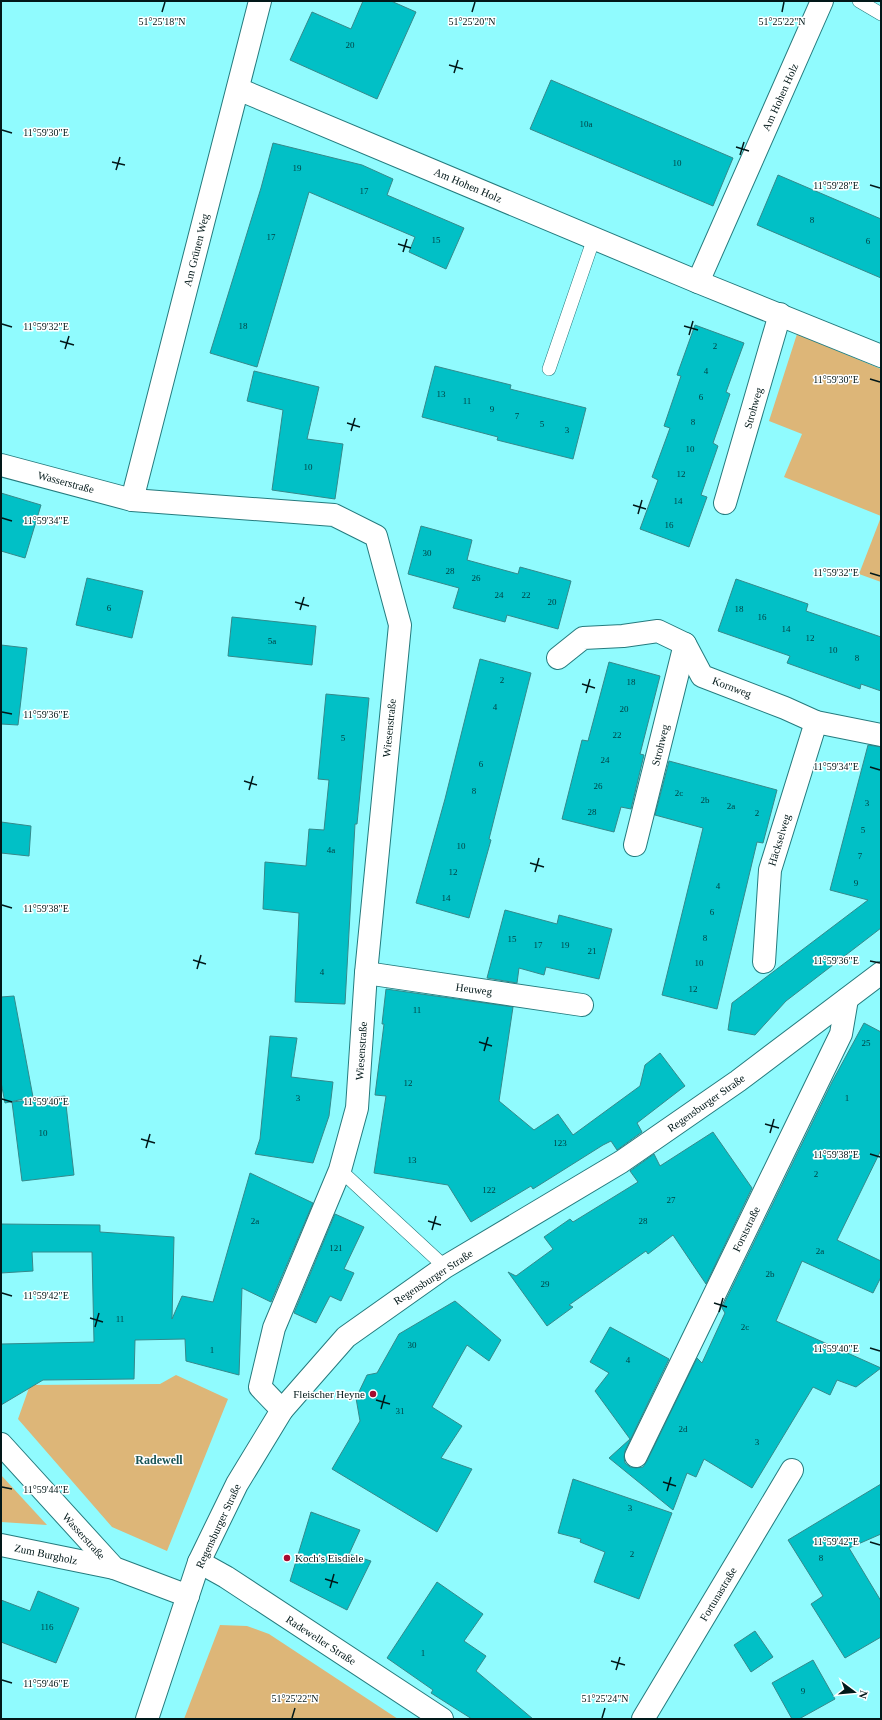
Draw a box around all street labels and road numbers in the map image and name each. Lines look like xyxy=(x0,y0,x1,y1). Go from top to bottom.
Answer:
street label: Am Hohen Holz xyxy=(760,61,800,133)
street label: Am Hohen Holz xyxy=(432,165,504,205)
street label: Am Grünen Weg xyxy=(181,212,211,288)
street label: Strohweg xyxy=(741,386,765,430)
street label: Wasserstraße xyxy=(37,469,96,495)
street label: Kornweg xyxy=(711,674,754,700)
street label: Wiesenstraße xyxy=(380,698,398,758)
street label: Strohweg xyxy=(649,723,671,767)
street label: Häckselweg xyxy=(765,812,793,867)
street label: Heuweg xyxy=(455,981,493,998)
street label: Wiesenstraße xyxy=(353,1021,369,1081)
street label: Regensburger Straße xyxy=(665,1072,747,1134)
street label: Forststraße xyxy=(730,1204,762,1254)
street label: Regensburger Straße xyxy=(391,1247,475,1307)
street label: Regensburger Straße xyxy=(193,1482,243,1570)
street label: Wasserstraße xyxy=(60,1511,108,1562)
street label: Zum Burgholz xyxy=(13,1541,79,1567)
street label: Fortunastraße xyxy=(697,1565,739,1623)
street label: Radeweller Straße xyxy=(284,1613,358,1667)

